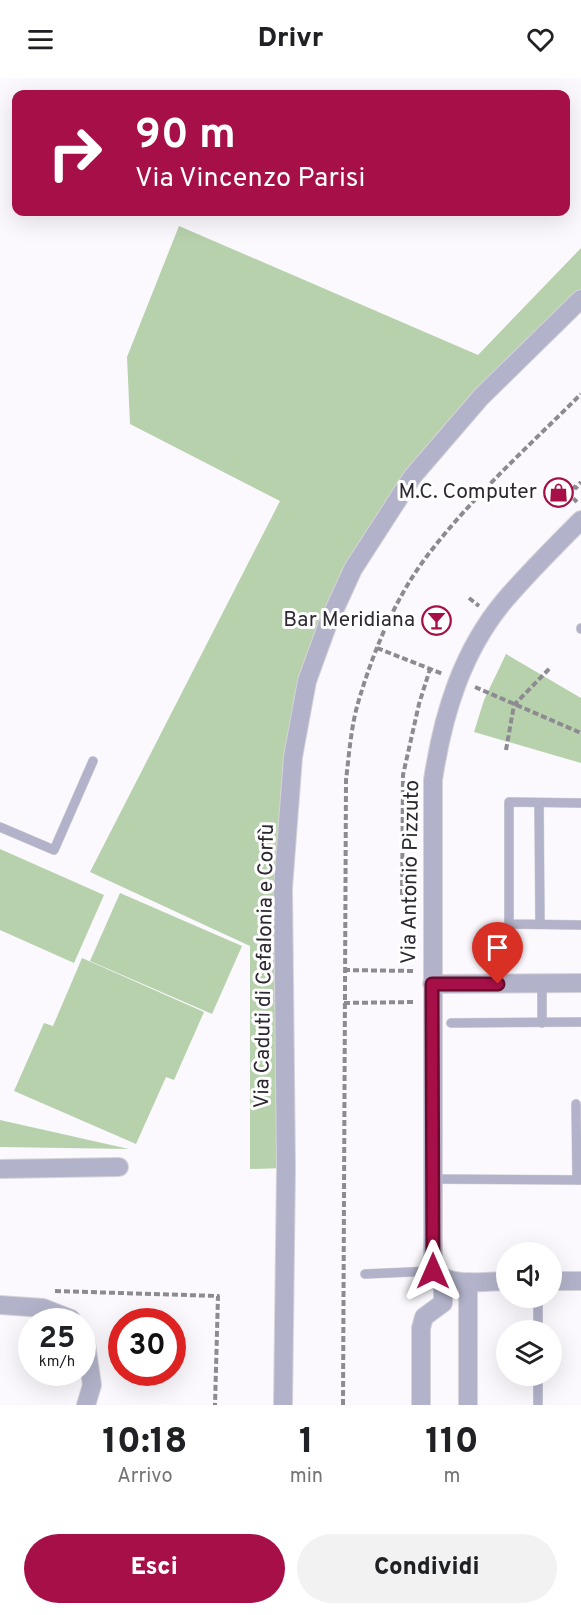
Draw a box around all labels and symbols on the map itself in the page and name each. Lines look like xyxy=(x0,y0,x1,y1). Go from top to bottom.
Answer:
shop icon: M.C. Computer xyxy=(542,476,574,508)
place label: M.C. Computer xyxy=(398,479,537,506)
bar icon: Bar Meridiana xyxy=(420,604,452,636)
place label: Bar Meridiana xyxy=(283,607,415,634)
street label: Via Antonio Pizzuto xyxy=(396,780,426,964)
street label: Via Caduti di Cefalonia e Corfù xyxy=(249,823,281,1109)
pin xyxy=(472,922,523,984)
position arrow xyxy=(401,1239,465,1303)
speed limit sign: 30 xyxy=(108,1308,186,1386)

